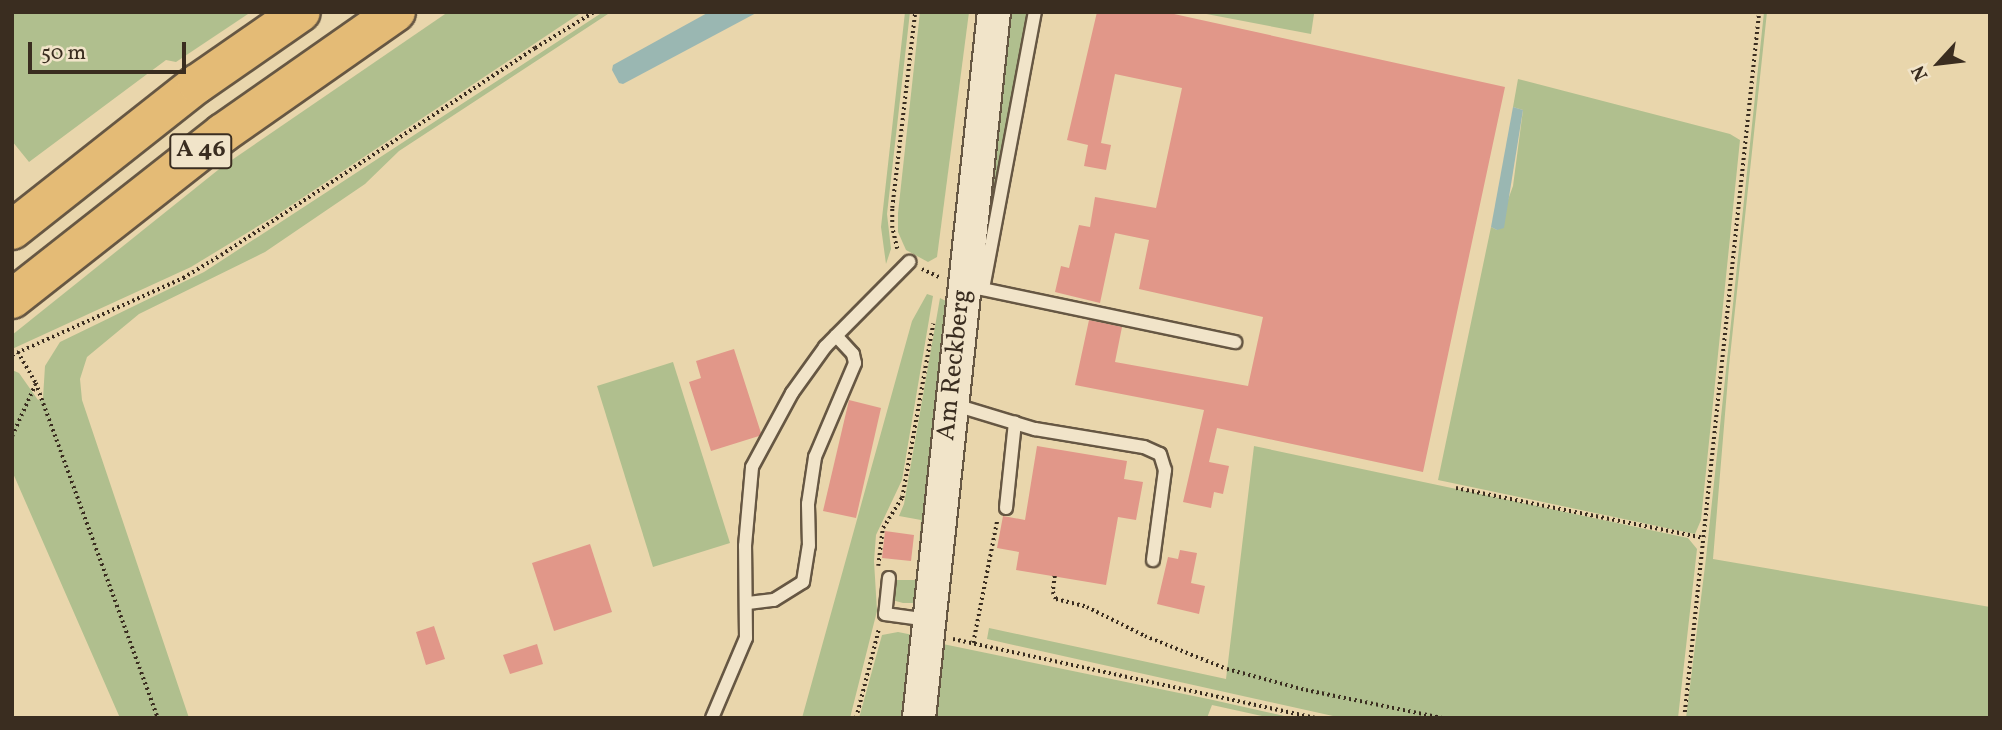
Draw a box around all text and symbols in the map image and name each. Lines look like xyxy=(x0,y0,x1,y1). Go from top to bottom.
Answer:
scale bar xyxy=(32,28,189,72)
north arrow xyxy=(1904,28,1974,98)
text: 50 m xyxy=(41,39,86,68)
text: N xyxy=(1906,60,1935,85)
road number: A 46 xyxy=(168,131,234,172)
street label: Am Reckberg xyxy=(932,288,978,442)

